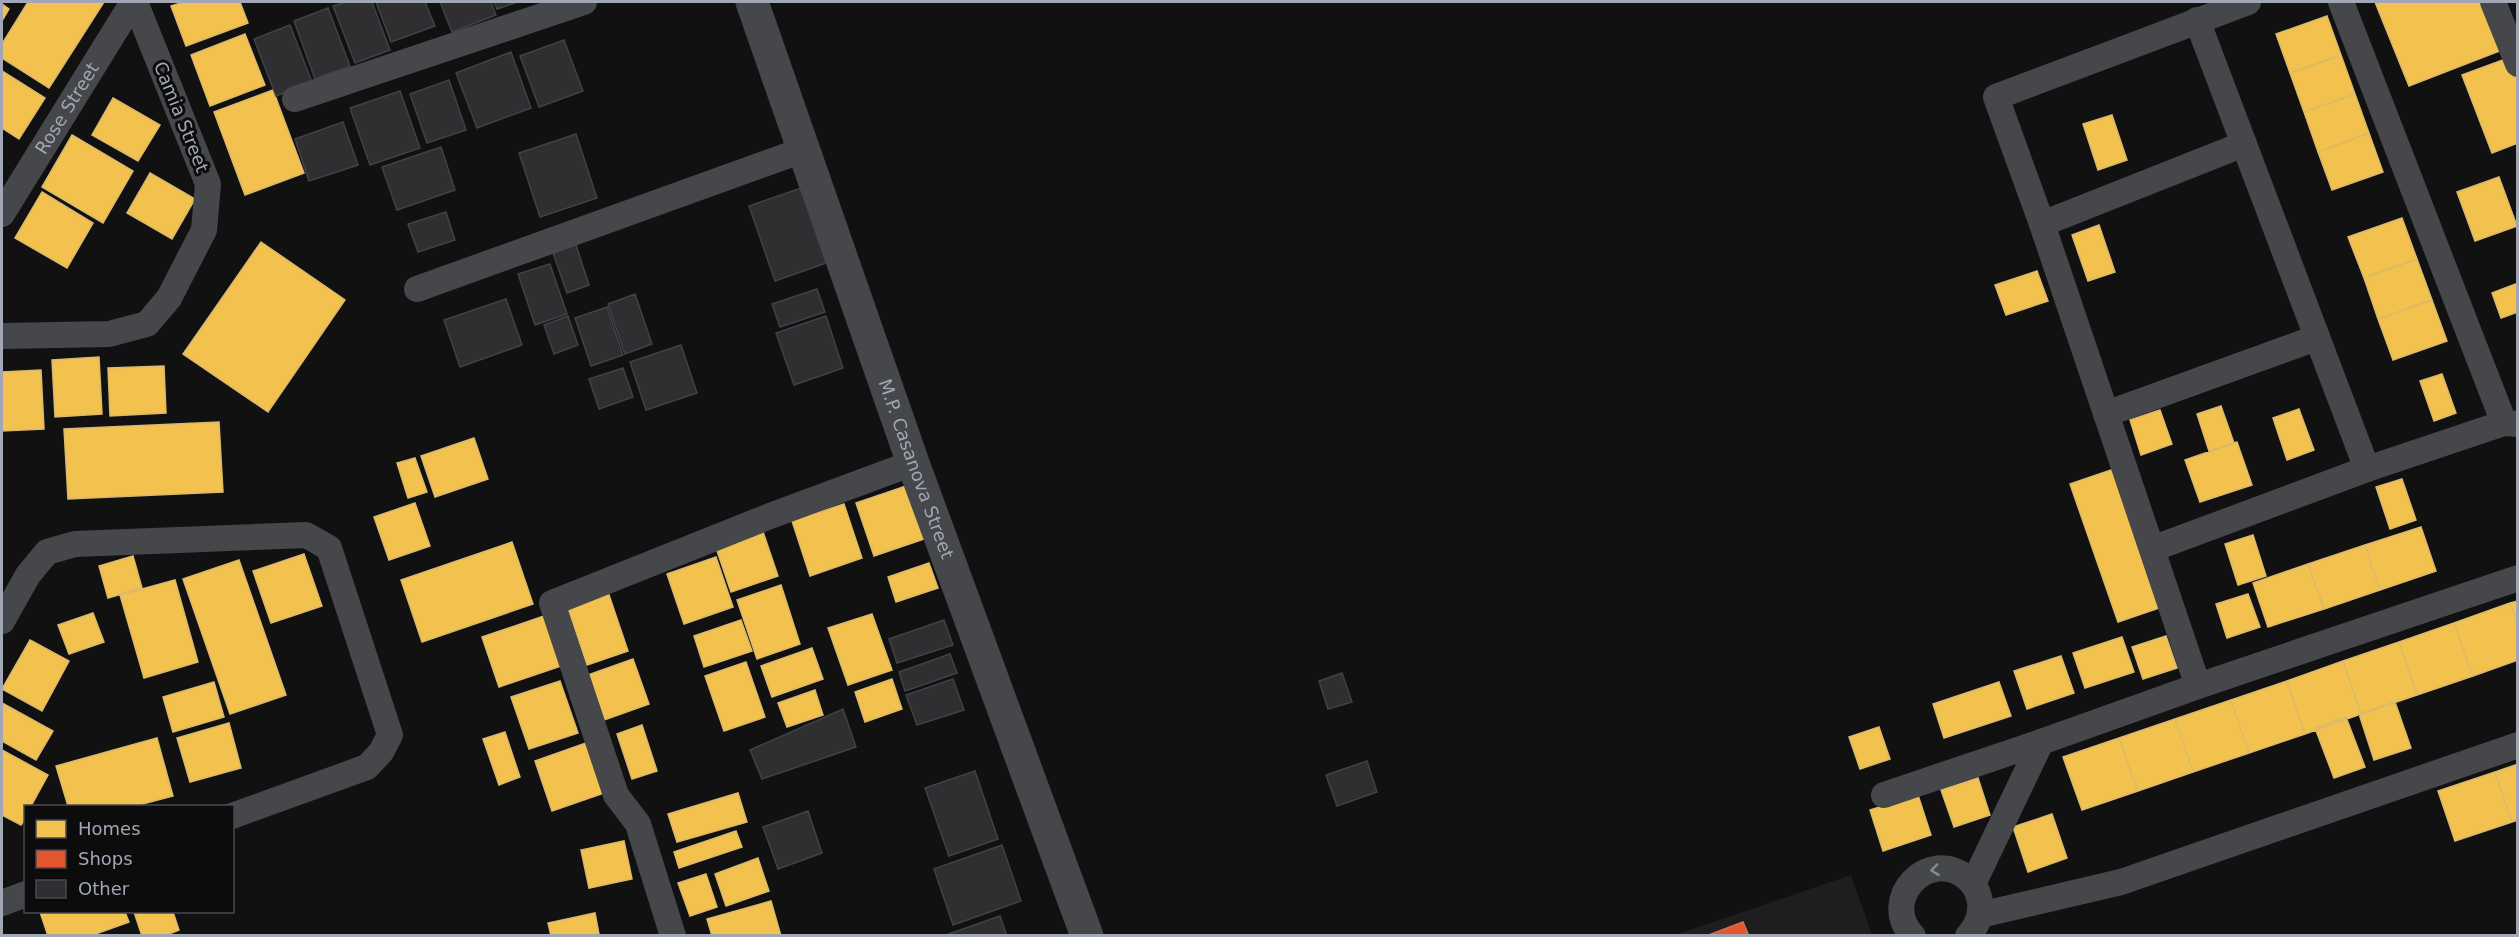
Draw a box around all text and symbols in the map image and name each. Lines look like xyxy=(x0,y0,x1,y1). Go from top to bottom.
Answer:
street label: Camia Street xyxy=(150,58,213,175)
street label: Rose Street xyxy=(31,59,103,158)
street label: M.P. Casanova Street xyxy=(875,376,958,562)
legend xyxy=(24,805,234,913)
text: Homes xyxy=(78,818,141,839)
text: Shops xyxy=(78,848,133,869)
one-way arrow xyxy=(1930,863,1940,875)
text: Other xyxy=(78,878,130,899)

